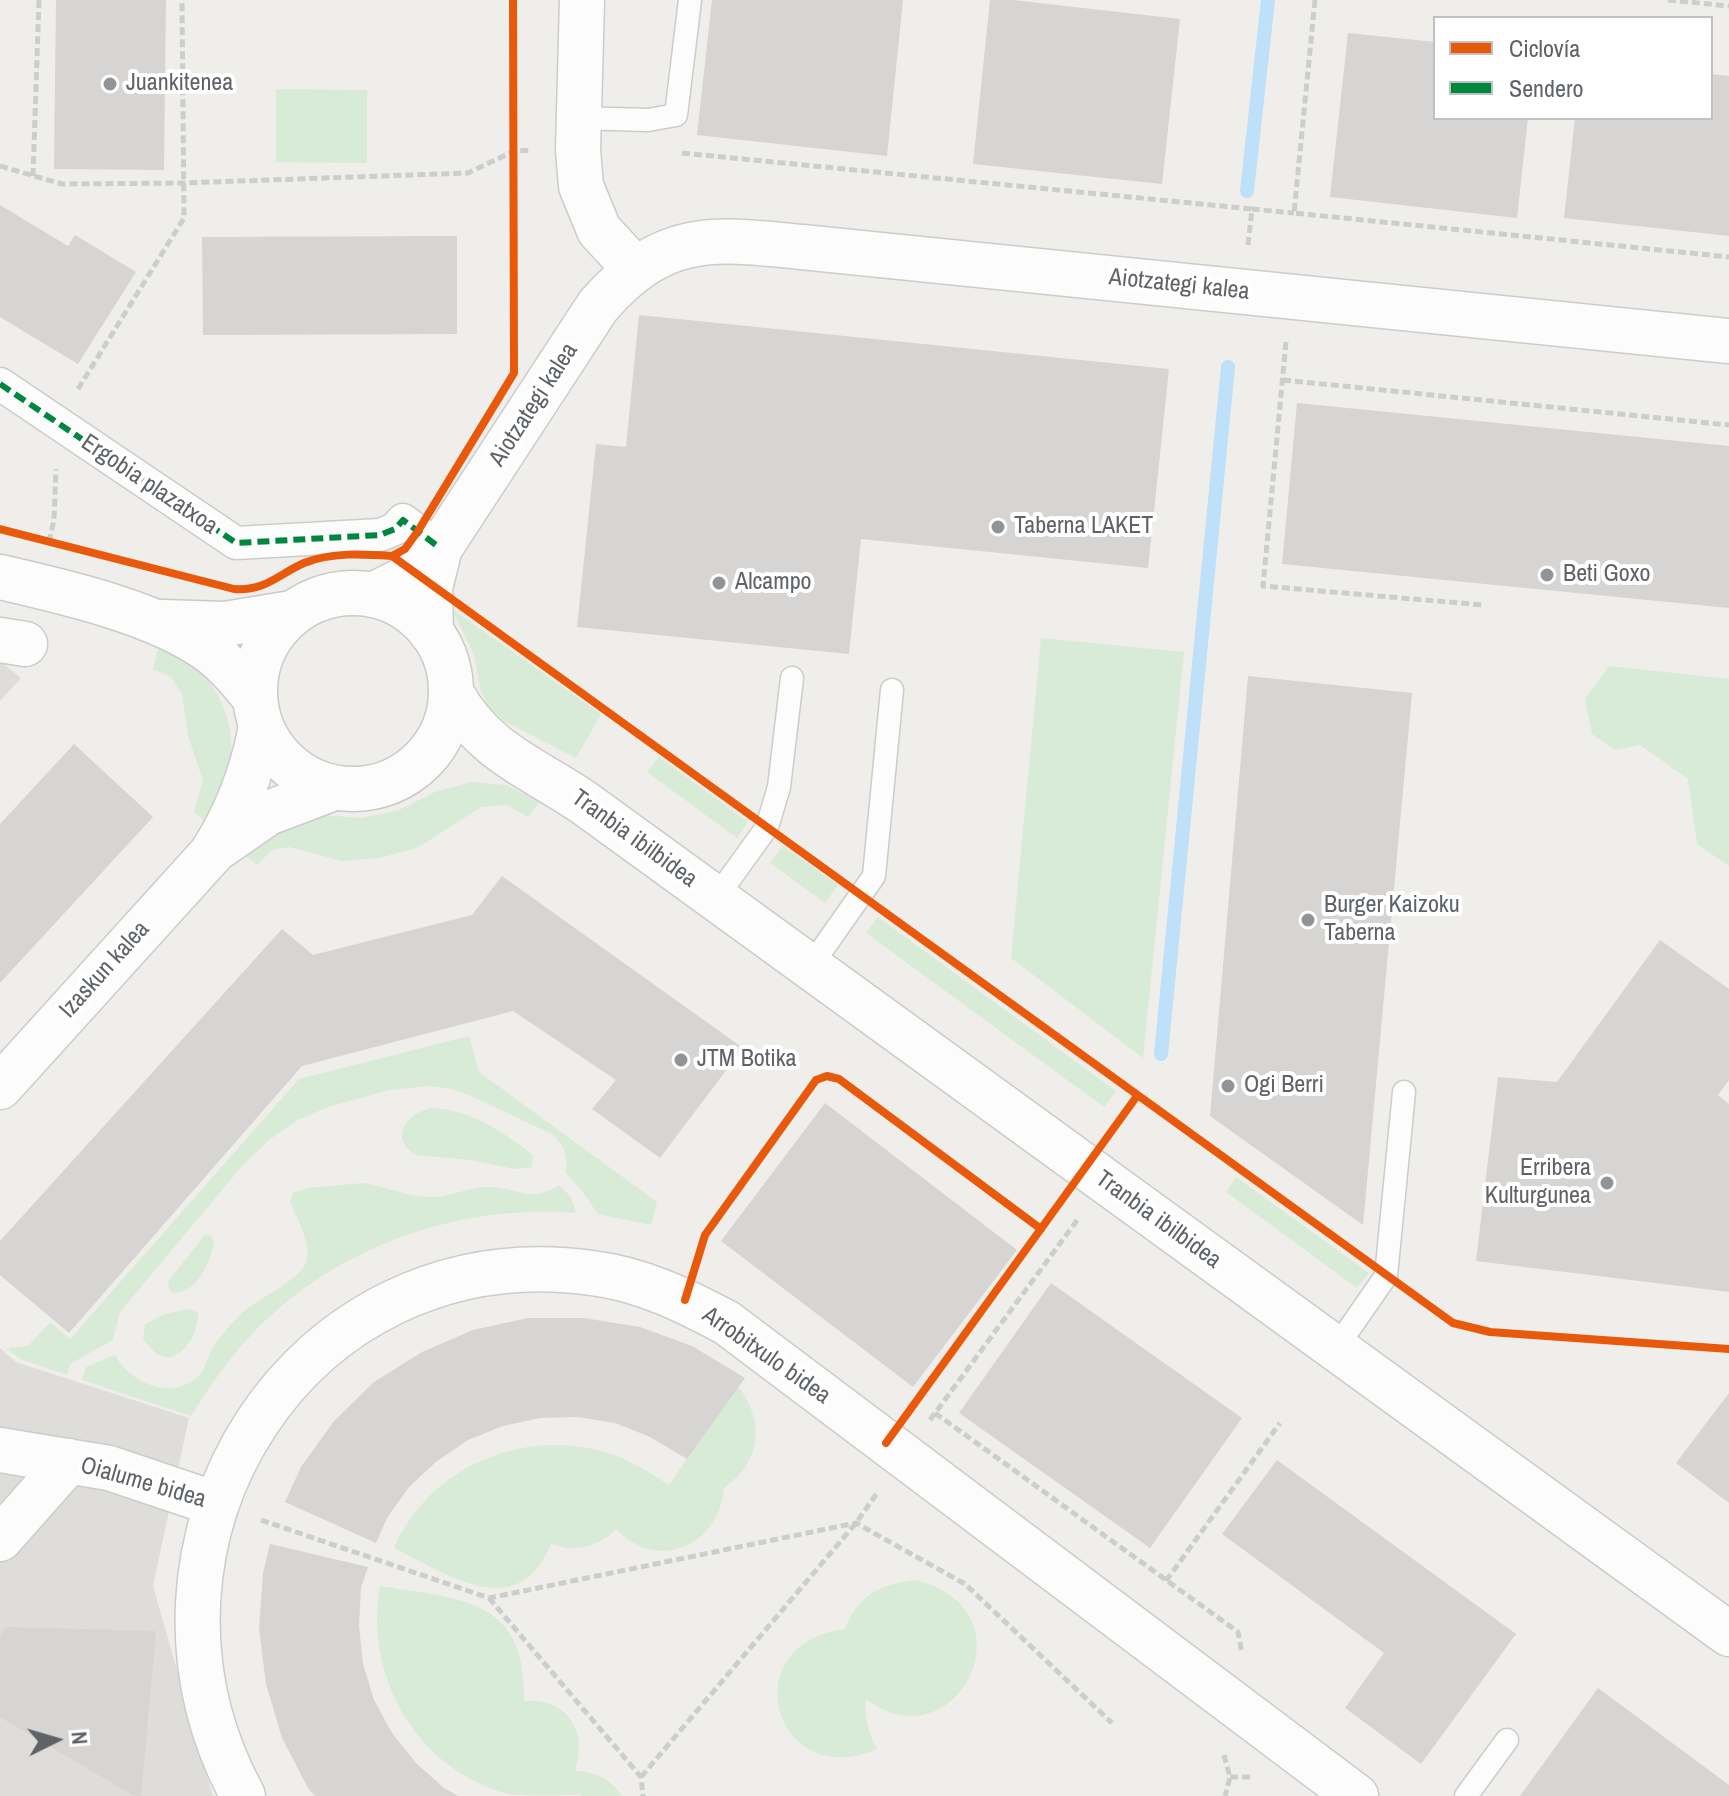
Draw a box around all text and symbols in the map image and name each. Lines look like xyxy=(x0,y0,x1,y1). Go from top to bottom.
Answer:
legend xyxy=(1433,16,1713,120)
text: Ciclovía xyxy=(1509,32,1580,64)
place label: Juankitenea xyxy=(126,70,233,98)
text: Sendero xyxy=(1509,72,1583,104)
marker: Juankitenea xyxy=(101,75,119,93)
street label: Aiotzategi kalea xyxy=(1107,263,1251,307)
street label: Aiotzategi kalea xyxy=(483,338,585,472)
street label: Ergobia plazatxoa xyxy=(75,429,223,541)
place label: Taberna LAKET xyxy=(1014,513,1153,541)
marker: Taberna LAKET xyxy=(989,518,1007,536)
place label: Beti Goxo xyxy=(1563,561,1651,589)
marker: Beti Goxo xyxy=(1538,566,1556,584)
place label: Alcampo xyxy=(735,569,812,597)
marker: Alcampo xyxy=(710,574,728,592)
street label: Tranbia ibilbidea xyxy=(566,784,702,894)
place label: Burger Kaizoku Taberna xyxy=(1324,892,1460,948)
marker: Burger Kaizoku Taberna xyxy=(1299,911,1317,929)
street label: Izaskun kalea xyxy=(54,916,156,1024)
place label: JTM Botika xyxy=(697,1046,797,1074)
marker: JTM Botika xyxy=(672,1051,690,1069)
place label: Ogi Berri xyxy=(1244,1072,1324,1100)
marker: Ogi Berri xyxy=(1219,1077,1237,1095)
place label: Erribera Kulturgunea xyxy=(1485,1155,1591,1211)
street label: Tranbia ibilbidea xyxy=(1090,1165,1226,1275)
marker: Erribera Kulturgunea xyxy=(1598,1174,1616,1192)
street label: Arrobitxulo bidea xyxy=(696,1301,836,1411)
street label: Oialume bidea xyxy=(77,1451,209,1515)
north arrow xyxy=(16,1700,96,1780)
text: N xyxy=(64,1730,95,1746)

